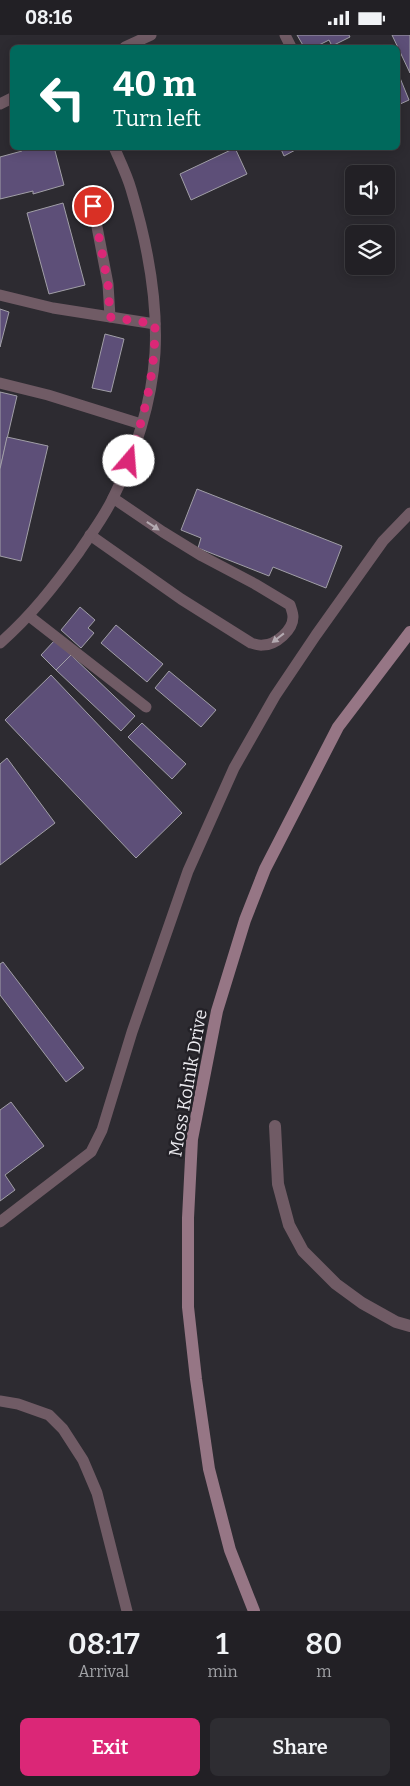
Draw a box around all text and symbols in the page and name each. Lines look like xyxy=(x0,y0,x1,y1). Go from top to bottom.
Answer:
text: 08:16 xyxy=(25,6,72,29)
text: 40 m xyxy=(113,63,196,105)
icon: left xyxy=(30,65,95,130)
text: Turn left xyxy=(113,105,201,132)
map controls xyxy=(345,165,395,275)
button: sound xyxy=(345,165,395,215)
pin xyxy=(72,185,114,227)
icon: arrive xyxy=(79,192,107,220)
button: layers xyxy=(345,225,395,275)
position arrow xyxy=(102,434,154,486)
one-way arrow xyxy=(147,521,160,531)
one-way arrow xyxy=(272,633,285,643)
street label: Moss Kolnik Drive xyxy=(164,1008,212,1158)
text: 08:17 xyxy=(68,1626,140,1662)
text: 1 xyxy=(216,1626,229,1662)
text: 80 xyxy=(305,1626,342,1662)
text: Arrival xyxy=(78,1662,129,1681)
text: min xyxy=(207,1662,238,1681)
text: m xyxy=(316,1662,331,1681)
button: Exit xyxy=(20,1718,200,1776)
button: Share xyxy=(210,1718,390,1776)

